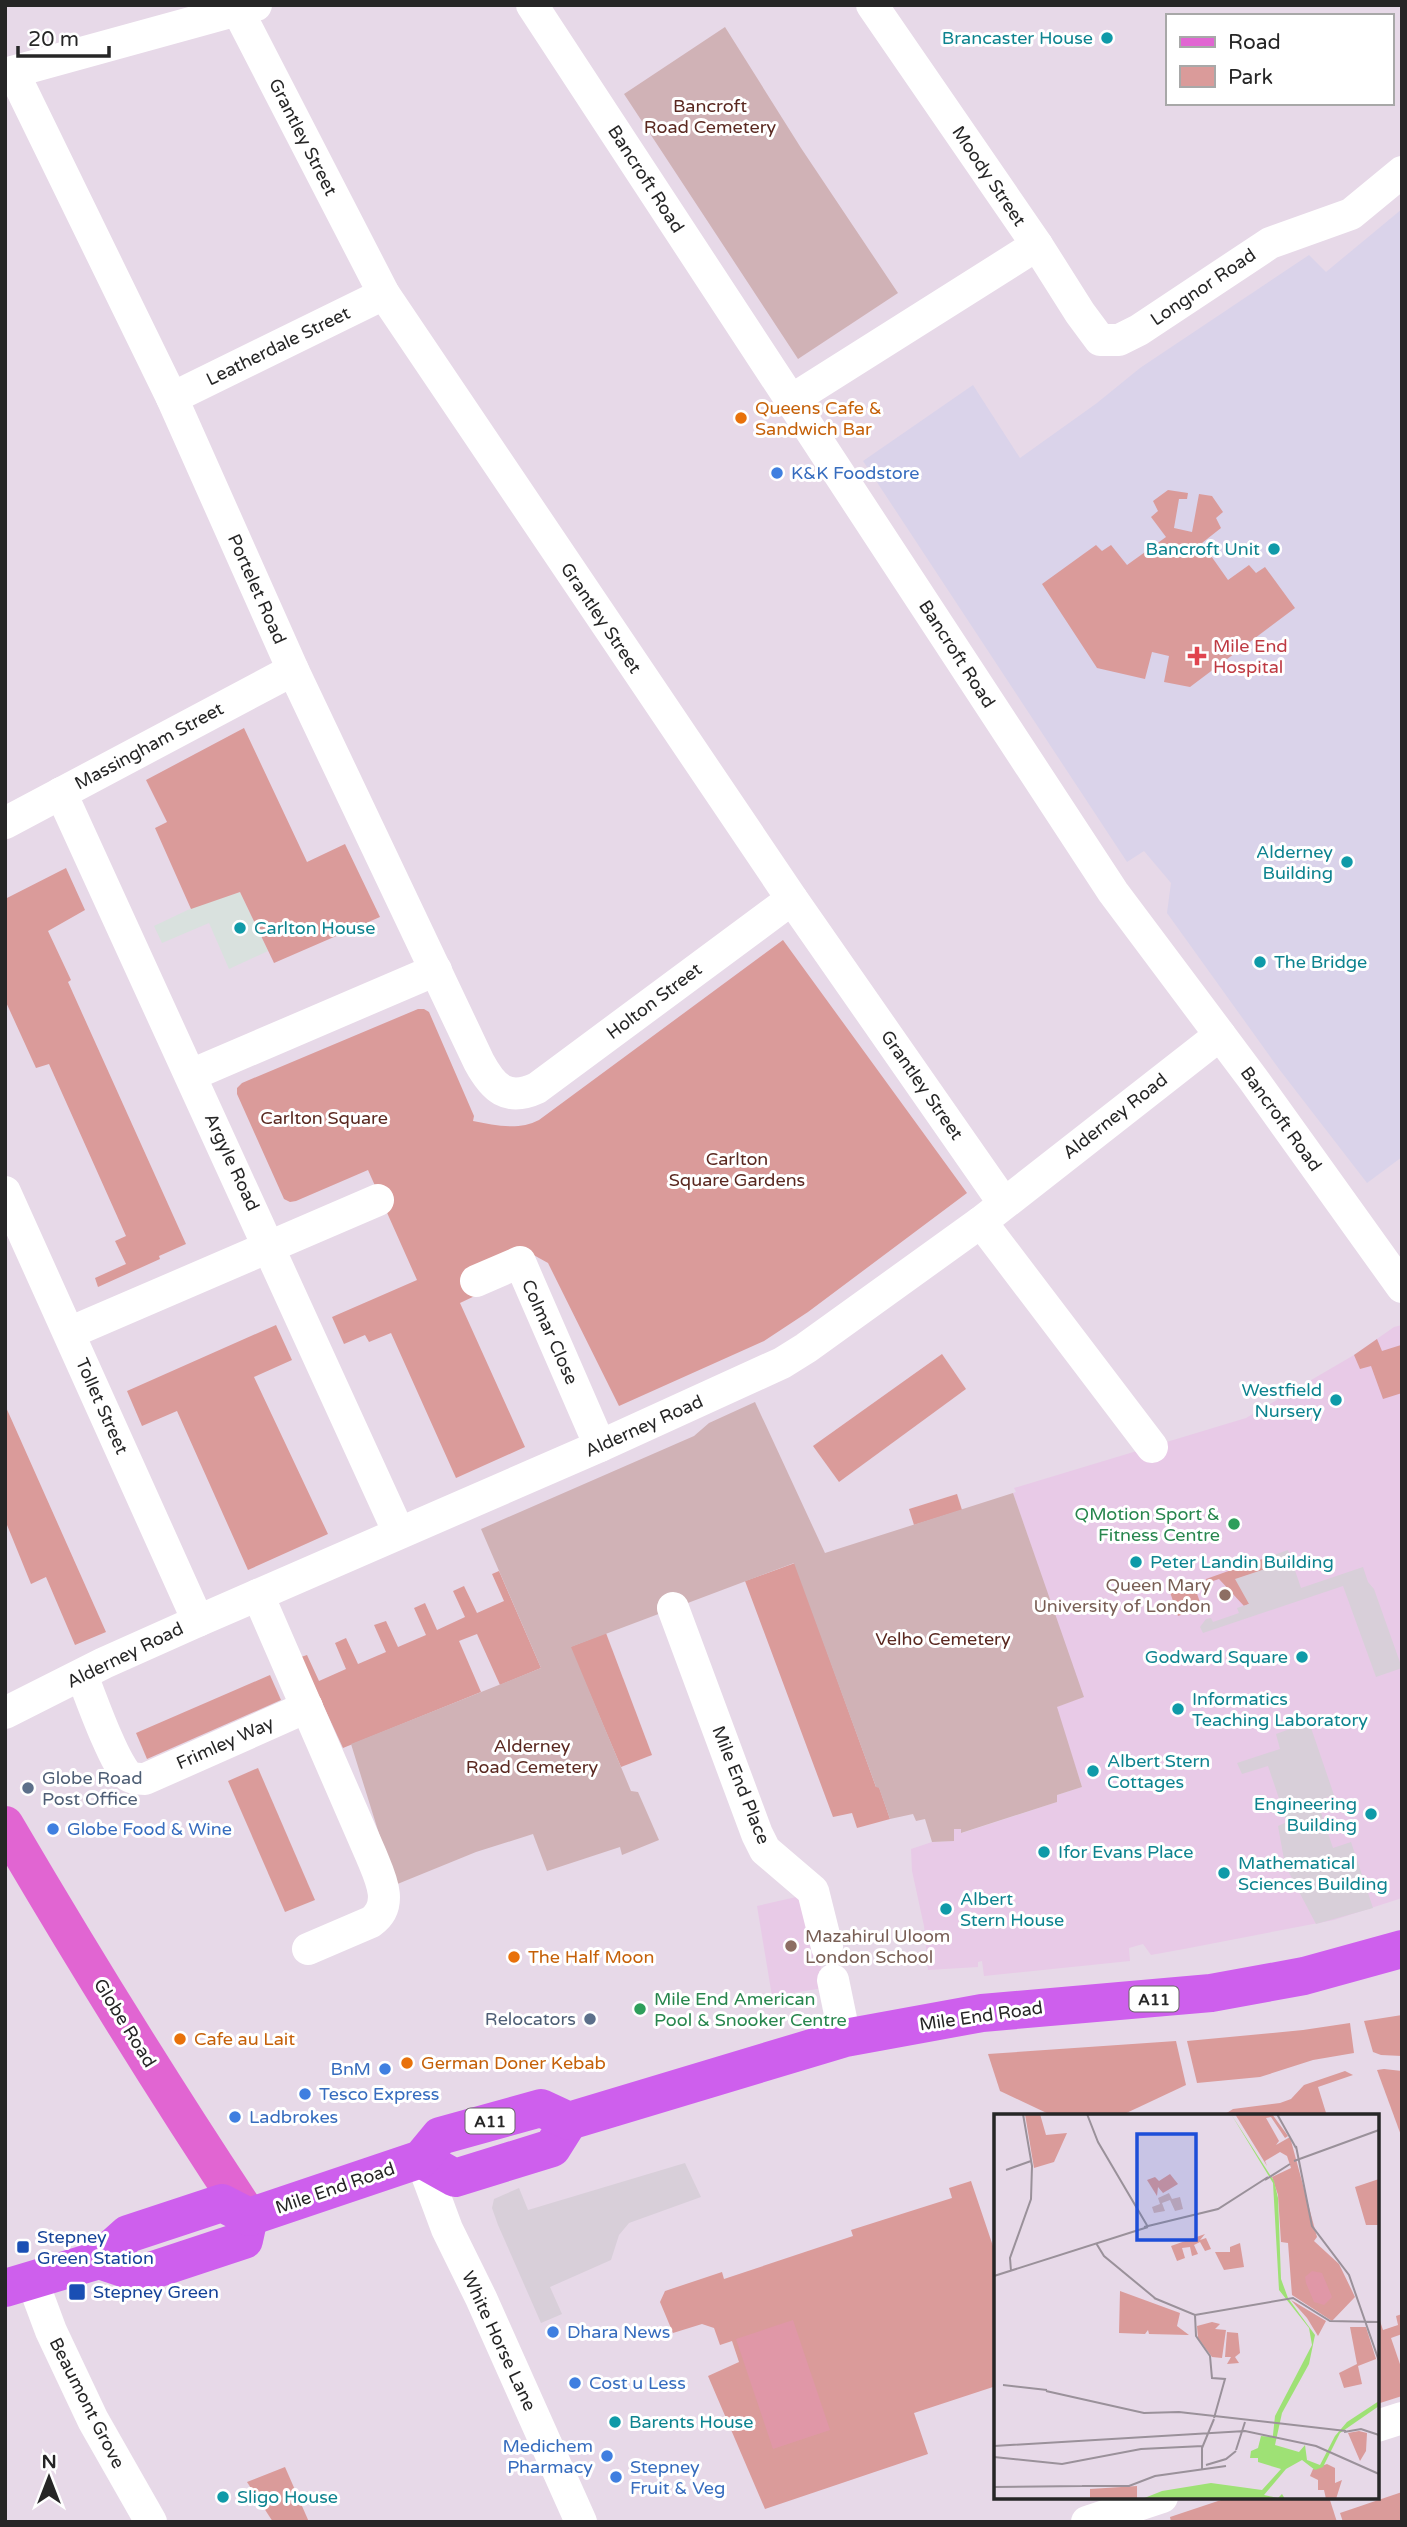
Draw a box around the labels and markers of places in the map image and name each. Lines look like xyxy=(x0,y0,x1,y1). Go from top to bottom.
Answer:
place label: Brancaster House xyxy=(942,27,1093,49)
marker: Brancaster House xyxy=(1099,30,1115,46)
place label: Queens Cafe & Sandwich Bar xyxy=(755,397,882,440)
marker: Queens Cafe & Sandwich Bar xyxy=(733,410,749,426)
place label: K&K Foodstore xyxy=(791,462,920,484)
marker: K&K Foodstore xyxy=(769,465,785,481)
place label: Bancroft Unit xyxy=(1145,538,1260,560)
marker: Bancroft Unit xyxy=(1266,541,1282,557)
place label: Mile End Hospital xyxy=(1213,635,1288,678)
marker: Mile End Hospital xyxy=(1187,646,1207,666)
place label: Alderney Building xyxy=(1256,841,1333,884)
marker: Alderney Building xyxy=(1339,854,1355,870)
place label: Carlton House xyxy=(254,917,375,939)
marker: Carlton House xyxy=(232,920,248,936)
place label: The Bridge xyxy=(1274,951,1367,973)
marker: The Bridge xyxy=(1252,954,1268,970)
place label: Westfield Nursery xyxy=(1241,1379,1322,1422)
marker: Westfield Nursery xyxy=(1328,1392,1344,1408)
place label: QMotion Sport & Fitness Centre xyxy=(1075,1503,1220,1546)
marker: QMotion Sport & Fitness Centre xyxy=(1226,1516,1242,1532)
place label: Peter Landin Building xyxy=(1150,1551,1334,1573)
marker: Peter Landin Building xyxy=(1128,1554,1144,1570)
place label: Queen Mary University of London xyxy=(1034,1574,1211,1617)
marker: Queen Mary University of London xyxy=(1217,1587,1233,1603)
place label: Godward Square xyxy=(1145,1646,1288,1668)
marker: Godward Square xyxy=(1294,1649,1310,1665)
place label: Informatics Teaching Laboratory xyxy=(1192,1688,1368,1731)
marker: Informatics Teaching Laboratory xyxy=(1170,1701,1186,1717)
place label: Albert Stern Cottages xyxy=(1107,1750,1210,1793)
marker: Albert Stern Cottages xyxy=(1085,1763,1101,1779)
place label: Globe Road Post Office xyxy=(42,1767,143,1810)
marker: Globe Road Post Office xyxy=(20,1780,36,1796)
place label: Engineering Building xyxy=(1254,1793,1357,1836)
marker: Engineering Building xyxy=(1363,1806,1379,1822)
place label: Globe Food & Wine xyxy=(67,1818,232,1840)
marker: Globe Food & Wine xyxy=(45,1821,61,1837)
place label: Ifor Evans Place xyxy=(1058,1841,1193,1863)
marker: Ifor Evans Place xyxy=(1036,1844,1052,1860)
place label: Mathematical Sciences Building xyxy=(1238,1852,1388,1895)
marker: Mathematical Sciences Building xyxy=(1216,1865,1232,1881)
place label: Albert Stern House xyxy=(960,1888,1064,1931)
marker: Albert Stern House xyxy=(938,1901,954,1917)
place label: Mazahirul Uloom London School xyxy=(805,1925,950,1968)
marker: Mazahirul Uloom London School xyxy=(783,1938,799,1954)
place label: The Half Moon xyxy=(528,1946,654,1968)
marker: The Half Moon xyxy=(506,1949,522,1965)
place label: Mile End American Pool & Snooker Centre xyxy=(654,1988,847,2031)
marker: Mile End American Pool & Snooker Centre xyxy=(632,2001,648,2017)
place label: Relocators xyxy=(485,2008,576,2030)
marker: Relocators xyxy=(582,2011,598,2027)
place label: Cafe au Lait xyxy=(194,2028,295,2050)
marker: Cafe au Lait xyxy=(172,2031,188,2047)
place label: German Doner Kebab xyxy=(421,2052,606,2074)
marker: German Doner Kebab xyxy=(399,2055,415,2071)
place label: BnM xyxy=(331,2058,371,2080)
marker: BnM xyxy=(377,2061,393,2077)
place label: Tesco Express xyxy=(319,2083,439,2105)
marker: Tesco Express xyxy=(297,2086,313,2102)
place label: Ladbrokes xyxy=(249,2106,338,2128)
marker: Ladbrokes xyxy=(227,2109,243,2125)
place label: Stepney Green Station xyxy=(37,2226,154,2269)
marker: Stepney Green Station xyxy=(15,2239,31,2255)
place label: Stepney Green xyxy=(93,2281,219,2303)
marker: Stepney Green xyxy=(67,2282,87,2302)
place label: Dhara News xyxy=(567,2321,670,2343)
marker: Dhara News xyxy=(545,2324,561,2340)
place label: Cost u Less xyxy=(589,2372,686,2394)
marker: Cost u Less xyxy=(567,2375,583,2391)
place label: Barents House xyxy=(629,2411,753,2433)
marker: Barents House xyxy=(607,2414,623,2430)
place label: Medichem Pharmacy xyxy=(503,2435,593,2478)
marker: Medichem Pharmacy xyxy=(599,2448,615,2464)
place label: Stepney Fruit & Veg xyxy=(630,2456,725,2499)
marker: Stepney Fruit & Veg xyxy=(608,2469,624,2485)
place label: Sligo House xyxy=(237,2486,338,2508)
marker: Sligo House xyxy=(215,2489,231,2505)

